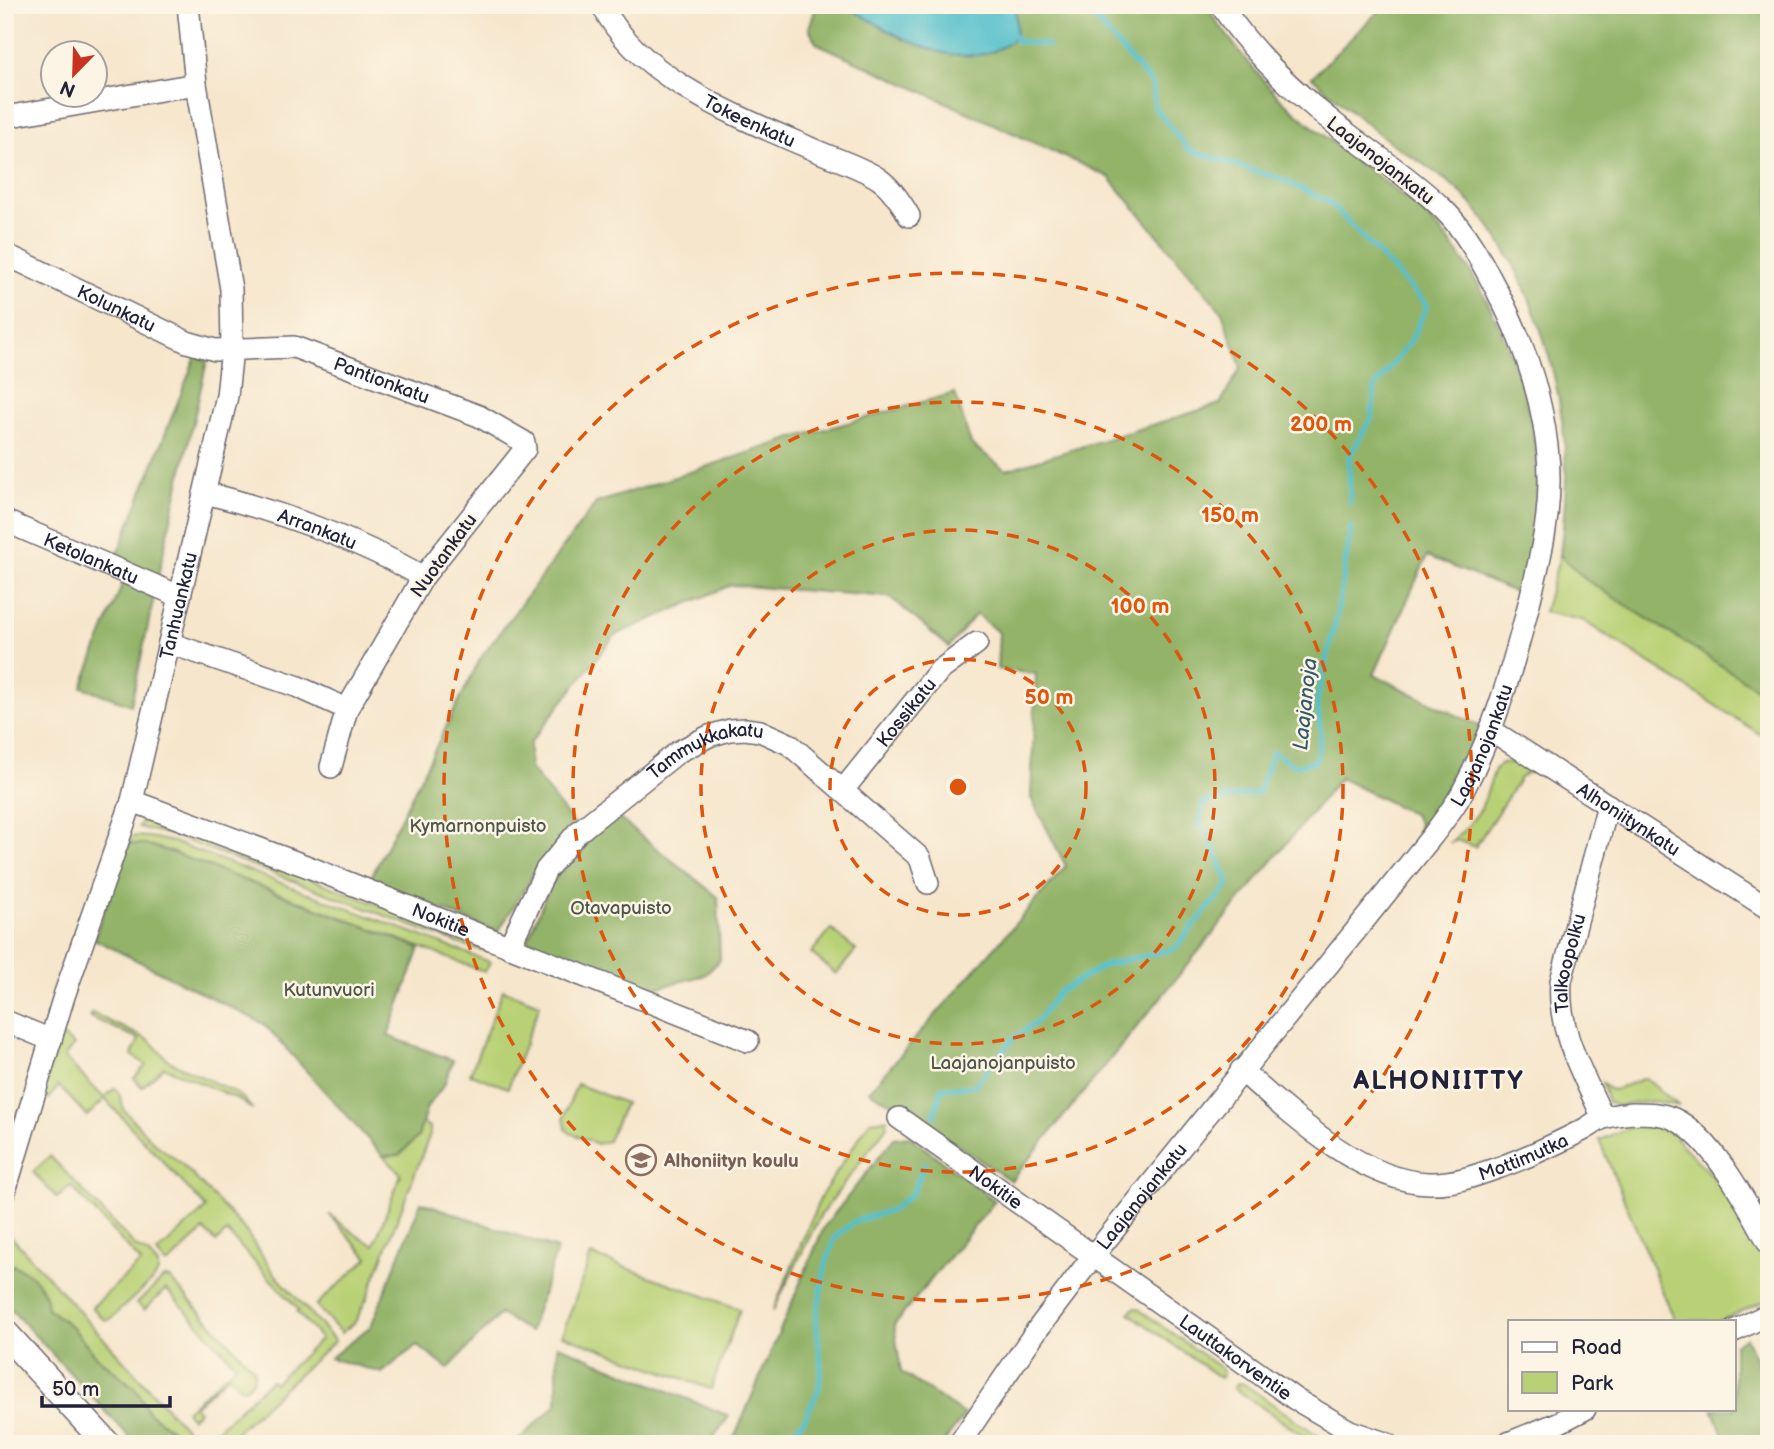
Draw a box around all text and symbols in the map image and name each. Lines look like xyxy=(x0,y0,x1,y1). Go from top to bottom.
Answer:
north arrow xyxy=(38,38,108,108)
text: N xyxy=(57,75,79,102)
street label: Tokeenkatu xyxy=(699,90,798,153)
street label: Laajanojankatu xyxy=(1322,112,1439,210)
street label: Kolunkatu xyxy=(73,281,159,338)
street label: Pantionkatu xyxy=(330,353,432,409)
text: 200 m xyxy=(1290,412,1352,437)
text: 150 m xyxy=(1201,503,1259,528)
street label: Arrankatu xyxy=(275,505,360,555)
street label: Nuotankatu xyxy=(406,509,482,602)
street label: Ketolankatu xyxy=(40,529,142,590)
street label: Tanhuankatu xyxy=(156,550,203,662)
text: 100 m xyxy=(1111,594,1169,619)
water label: Laajanoja xyxy=(1288,657,1323,751)
street label: Kossikatu xyxy=(872,674,942,752)
street label: Laajanojankatu xyxy=(1447,682,1519,811)
text: 50 m xyxy=(1025,685,1073,710)
street label: Tammukkakatu xyxy=(643,719,765,785)
centre of rings xyxy=(946,775,970,799)
street label: Alhoniitynkatu xyxy=(1572,778,1684,862)
park label: Kymarnonpuisto xyxy=(409,815,547,838)
park label: Otavapuisto xyxy=(570,897,672,920)
street label: Nokitie xyxy=(408,899,473,943)
street label: Talkoopolku xyxy=(1550,911,1591,1014)
park label: Kutunvuori xyxy=(283,979,375,1002)
park label: Laajanojanpuisto xyxy=(930,1052,1076,1075)
district label: ALHONIITTY xyxy=(1352,1066,1525,1097)
street label: Mottimutka xyxy=(1476,1129,1572,1187)
street label: Laajanojankatu xyxy=(1093,1139,1193,1255)
school or university icon: Alhoniityn koulu xyxy=(624,1143,658,1177)
place label: Alhoniityn koulu xyxy=(663,1150,799,1173)
street label: Nokitie xyxy=(964,1161,1026,1215)
street label: Lauttakorventie xyxy=(1174,1310,1296,1406)
legend xyxy=(1508,1320,1736,1410)
text: Road xyxy=(1571,1335,1622,1360)
scale bar xyxy=(42,1365,170,1409)
text: Park xyxy=(1571,1371,1614,1396)
text: 50 m xyxy=(52,1377,99,1402)

